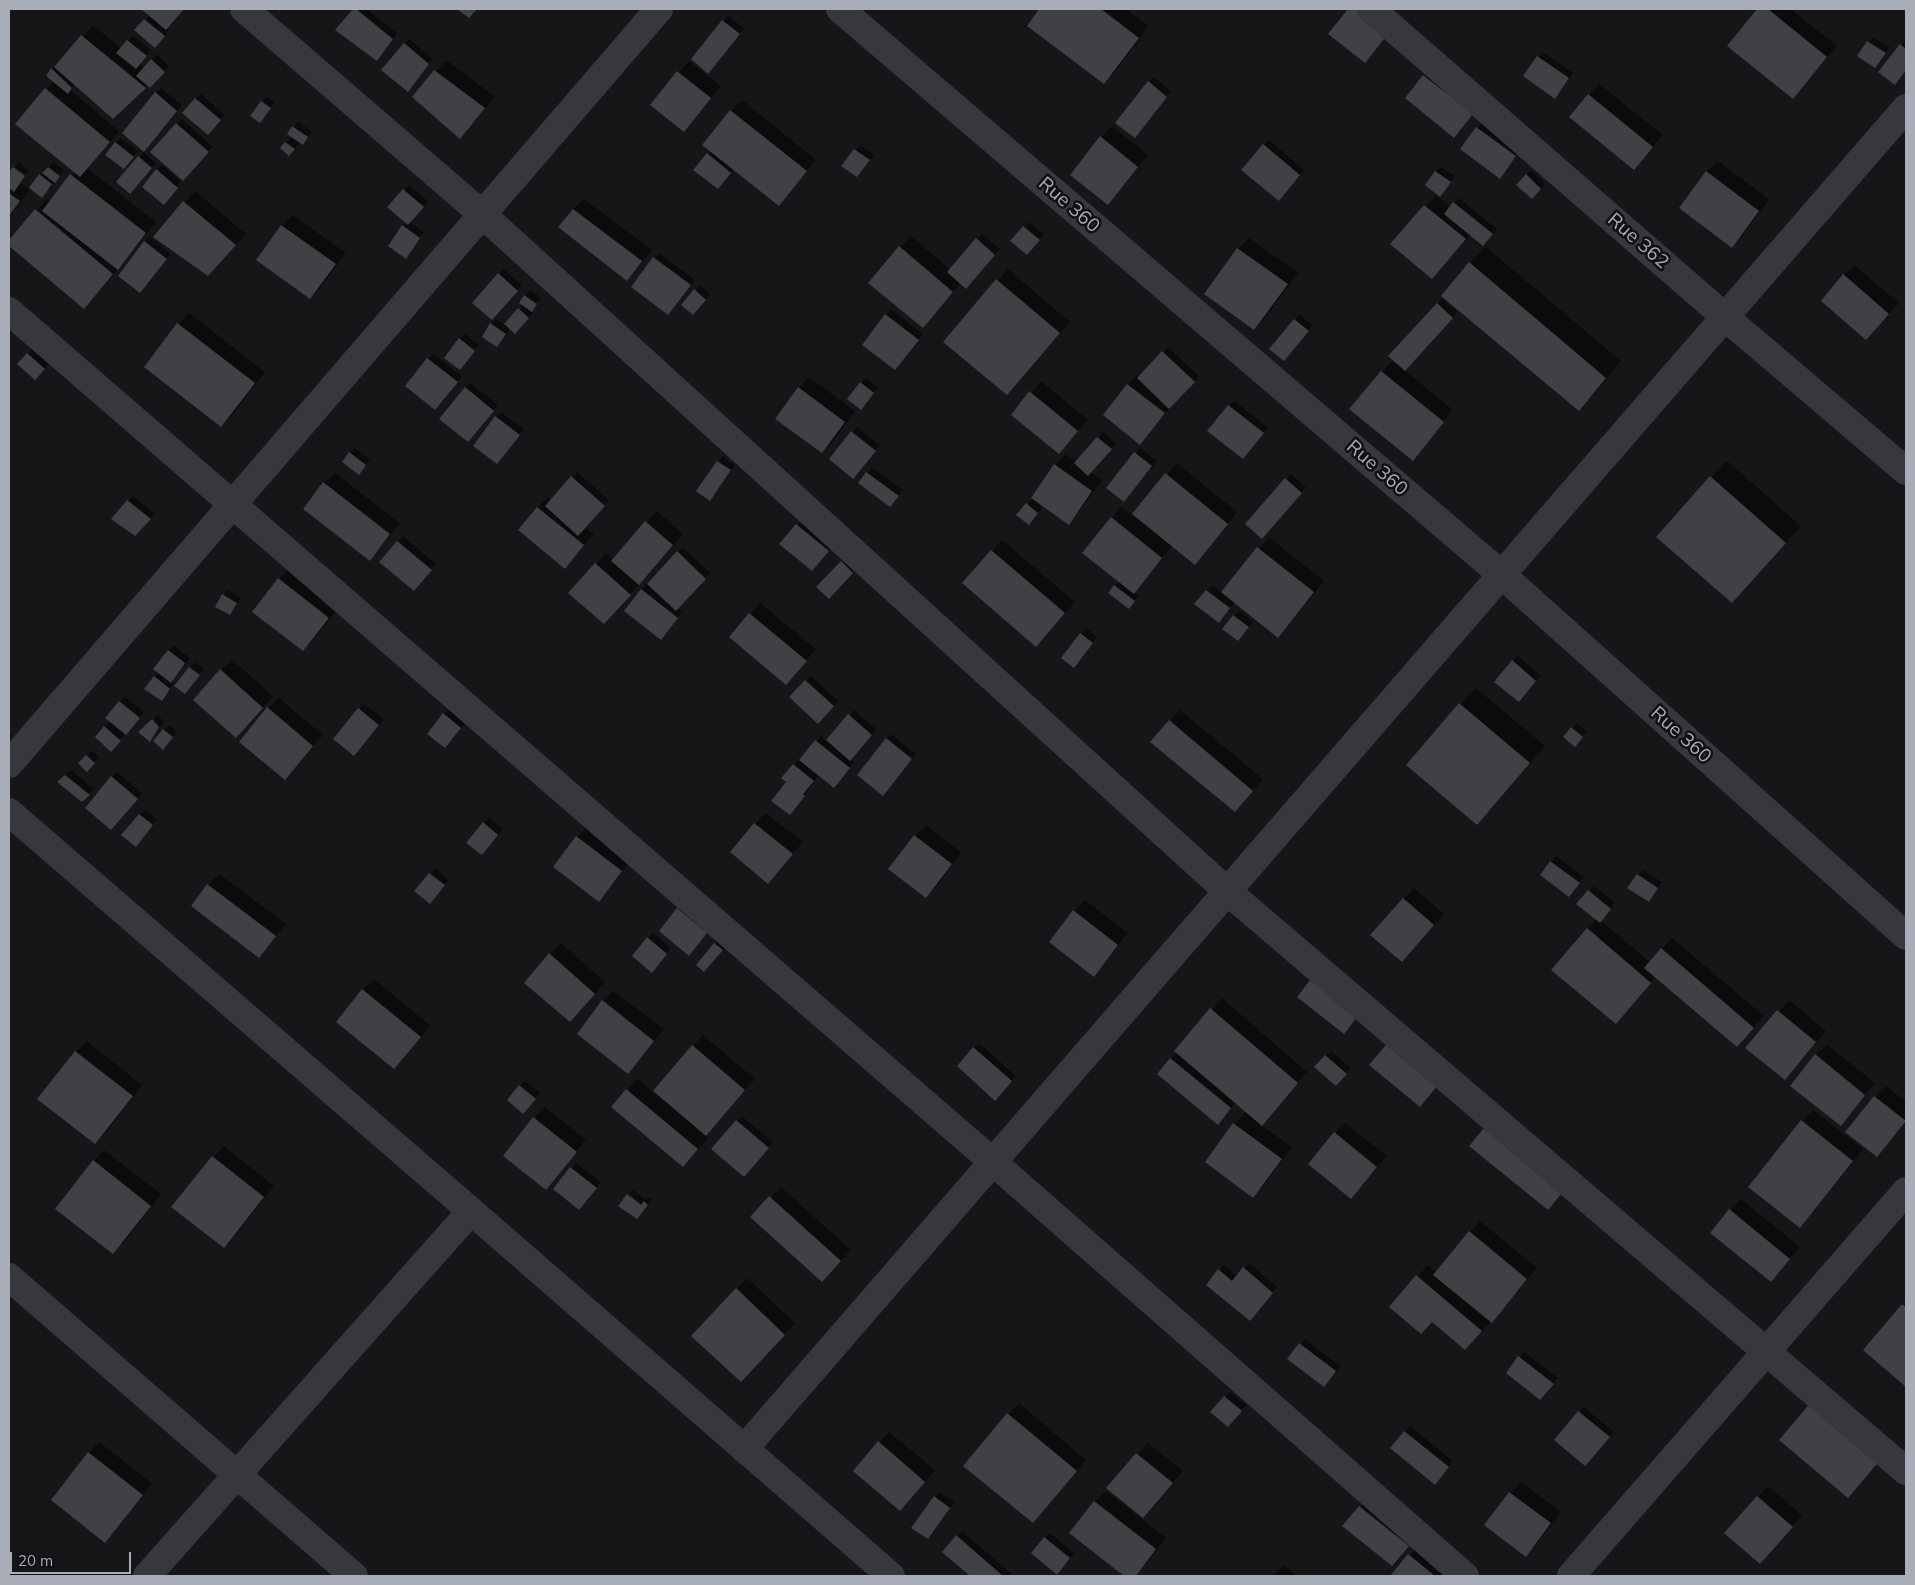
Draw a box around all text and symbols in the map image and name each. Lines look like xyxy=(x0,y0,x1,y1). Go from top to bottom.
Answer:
street label: Rue 360 xyxy=(1034,172,1104,238)
street label: Rue 362 xyxy=(1603,208,1673,274)
street label: Rue 360 xyxy=(1342,435,1412,501)
street label: Rue 360 xyxy=(1646,702,1716,768)
scale bar xyxy=(12,1542,134,1574)
text: 20 m xyxy=(18,1551,53,1570)

